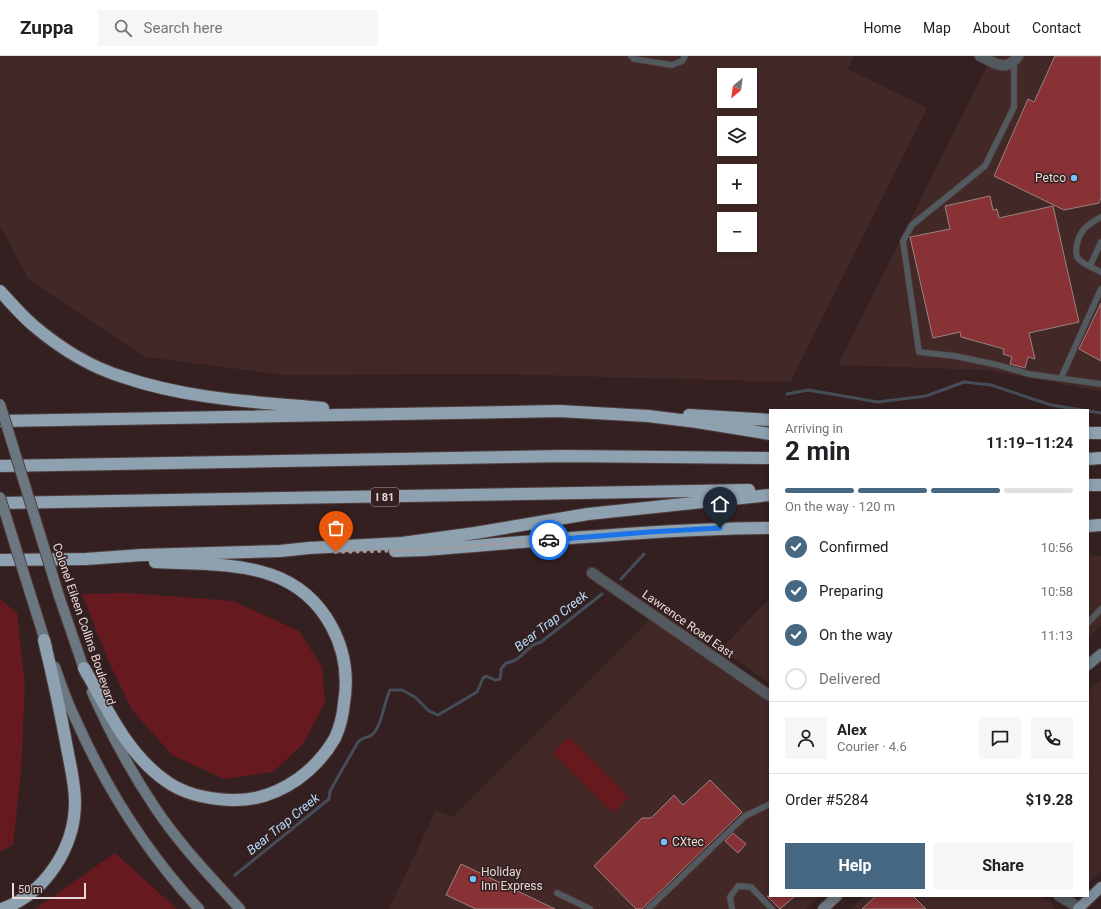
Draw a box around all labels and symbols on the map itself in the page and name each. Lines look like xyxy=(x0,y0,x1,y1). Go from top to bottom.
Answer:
north arrow xyxy=(717,68,757,108)
place label: Petco xyxy=(1035,171,1066,185)
marker: Petco xyxy=(1069,173,1079,183)
pin xyxy=(703,487,737,528)
road number: I 81 xyxy=(371,488,399,506)
pin xyxy=(319,511,353,552)
courier xyxy=(529,520,569,560)
street label: Colonel Eileen Collins Boulevard xyxy=(50,541,118,707)
water label: Bear Trap Creek xyxy=(511,587,591,654)
street label: Lawrence Road East xyxy=(640,587,737,661)
water label: Bear Trap Creek xyxy=(244,790,323,858)
place label: CXtec xyxy=(672,835,704,849)
marker: CXtec xyxy=(659,837,669,847)
place label: Holiday Inn Express xyxy=(481,865,543,893)
marker: Holiday Inn Express xyxy=(468,874,478,884)
scale bar xyxy=(12,881,86,900)

